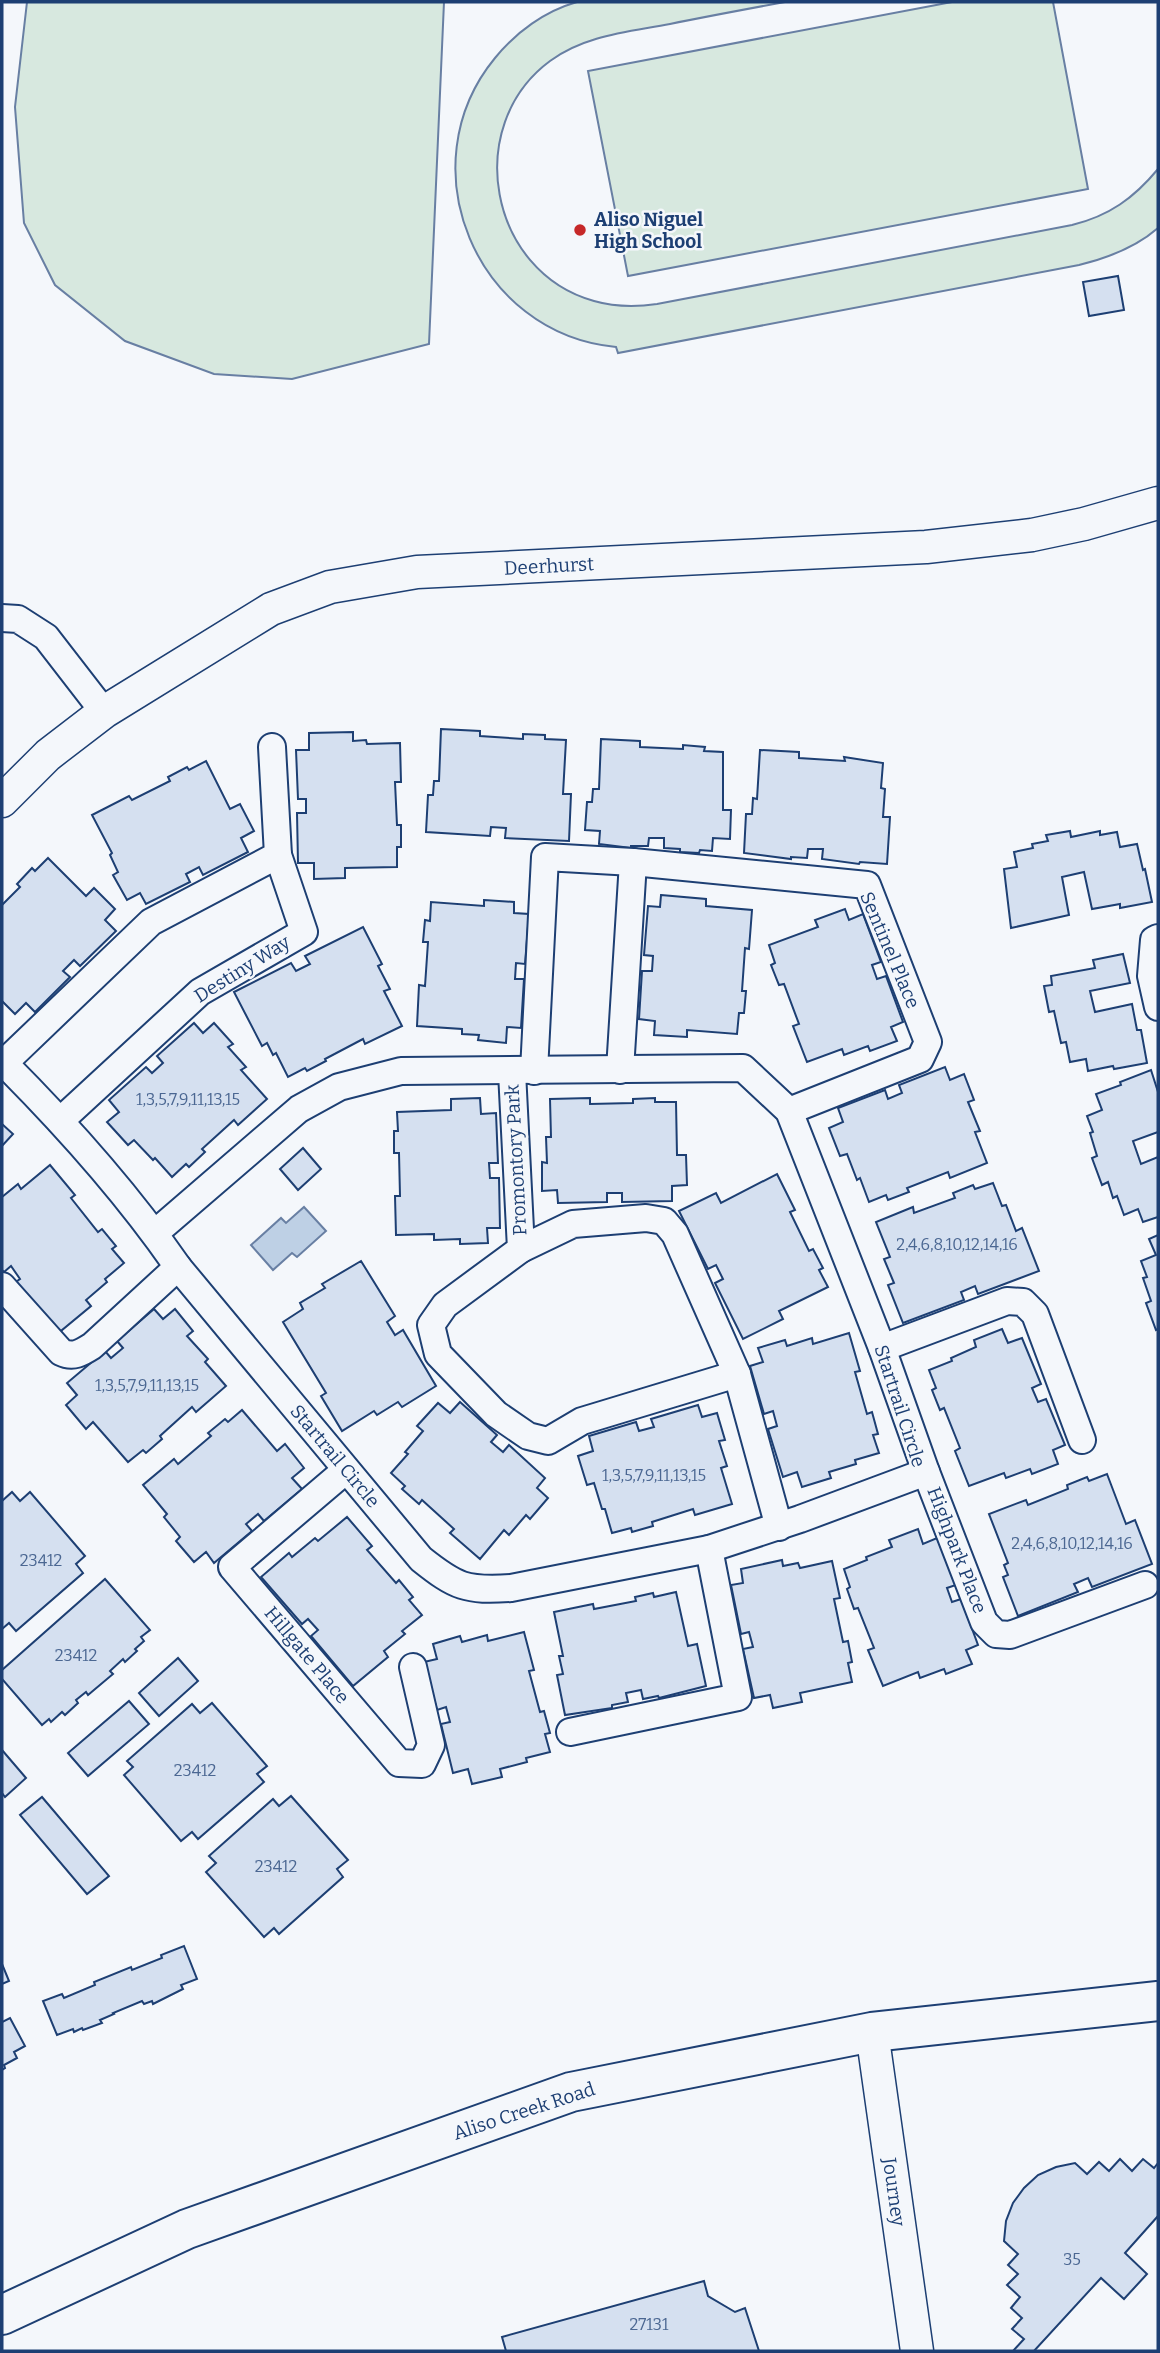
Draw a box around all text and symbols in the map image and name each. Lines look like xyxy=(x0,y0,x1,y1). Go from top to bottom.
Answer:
place label: Aliso Niguel High School xyxy=(594,208,703,253)
marker: Aliso Niguel High School xyxy=(572,222,588,238)
street label: Deerhurst xyxy=(503,552,595,580)
street label: Sentinel Place xyxy=(855,888,925,1012)
street label: Destiny Way xyxy=(190,930,295,1008)
street label: Promontory Park xyxy=(501,1084,531,1236)
house number: 1,3,5,7,9,11,13,15 xyxy=(136,1090,240,1109)
house number: 2,4,6,8,10,12,14,16 xyxy=(896,1235,1018,1254)
street label: Startrail Circle xyxy=(869,1342,931,1470)
house number: 1,3,5,7,9,11,13,15 xyxy=(95,1376,199,1395)
street label: Startrail Circle xyxy=(285,1400,385,1512)
house number: 1,3,5,7,9,11,13,15 xyxy=(602,1466,706,1485)
street label: Highpark Place xyxy=(922,1483,992,1617)
house number: 2,4,6,8,10,12,14,16 xyxy=(1011,1534,1133,1553)
house number: 23412 xyxy=(20,1551,62,1570)
street label: Hillgate Place xyxy=(260,1602,354,1708)
house number: 23412 xyxy=(55,1646,97,1665)
house number: 23412 xyxy=(174,1761,216,1780)
house number: 23412 xyxy=(255,1857,297,1876)
street label: Aliso Creek Road xyxy=(450,2077,598,2145)
street label: Journey xyxy=(878,2155,910,2229)
house number: 35 xyxy=(1063,2250,1081,2269)
house number: 27131 xyxy=(630,2315,669,2334)

